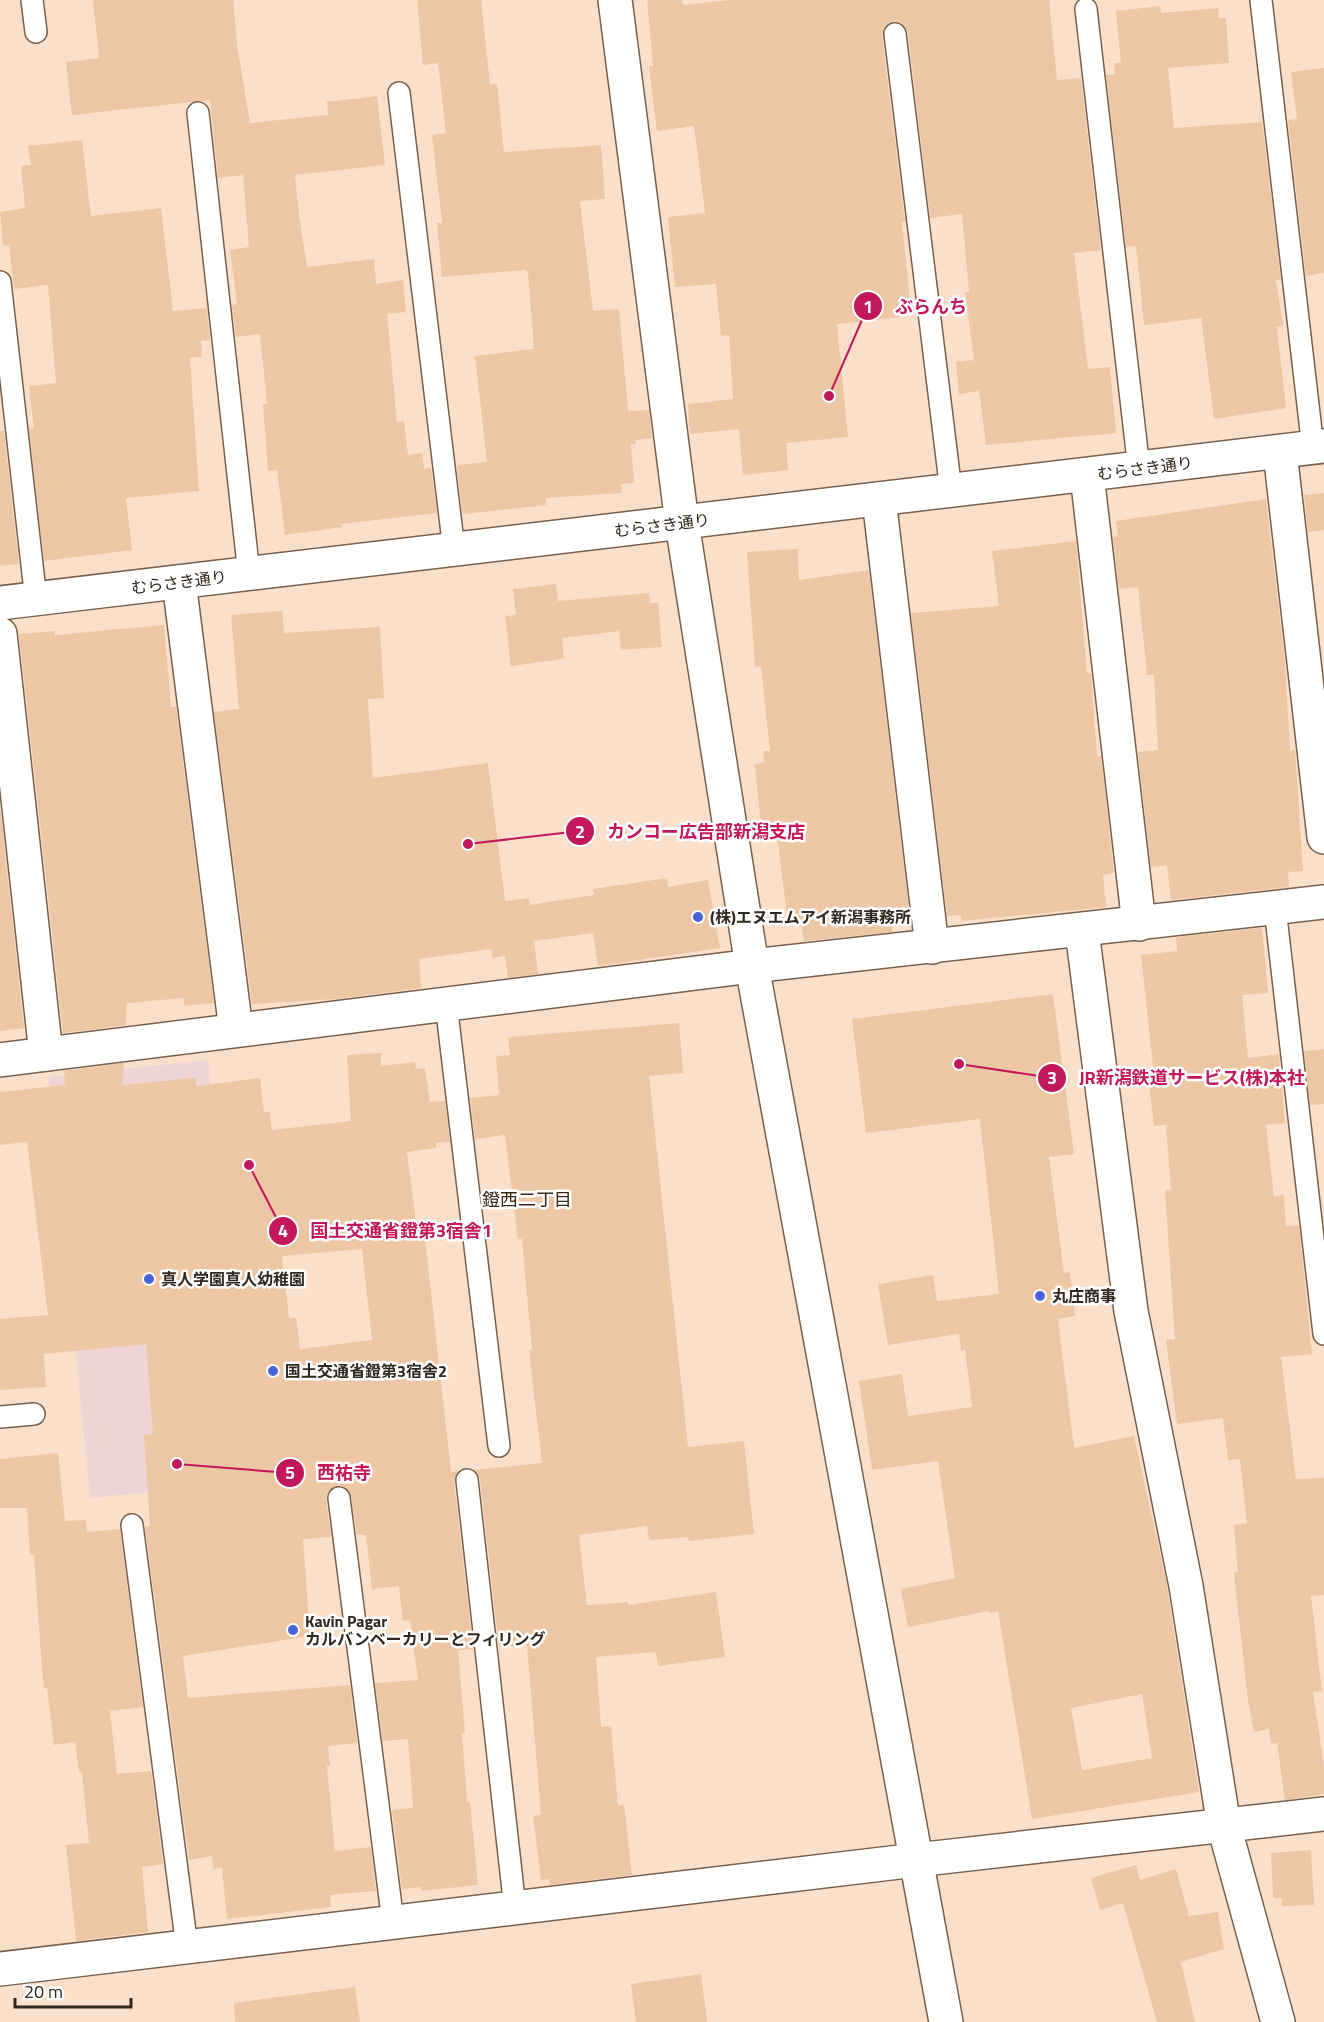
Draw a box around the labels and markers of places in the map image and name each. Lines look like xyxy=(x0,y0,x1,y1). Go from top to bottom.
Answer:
callout: ぶらんち xyxy=(853,288,979,324)
callout: カンコー広告部新潟支店 xyxy=(565,813,817,849)
place label: (株)エヌエムアイ新潟事務所 xyxy=(710,905,911,929)
marker: (株)エヌエムアイ新潟事務所 xyxy=(691,910,705,924)
callout: JR新潟鉄道サービス(株)本社 xyxy=(1037,1060,1317,1096)
callout: 国土交通省鐙第3宿舎1 xyxy=(268,1213,505,1249)
place label: 真人学園真人幼稚園 xyxy=(161,1267,305,1291)
marker: 真人学園真人幼稚園 xyxy=(142,1272,156,1286)
place label: 丸庄商事 xyxy=(1052,1284,1116,1308)
marker: 丸庄商事 xyxy=(1033,1289,1047,1303)
place label: 国土交通省鐙第3宿舎2 xyxy=(285,1359,447,1383)
marker: 国土交通省鐙第3宿舎2 xyxy=(266,1364,280,1378)
callout: 西祐寺 xyxy=(275,1455,383,1491)
place label: Kavin Pagar カルバンベーカリーとフィリング xyxy=(305,1609,545,1651)
marker: Kavin Pagar カルバンベーカリーとフィリング xyxy=(286,1623,300,1637)

